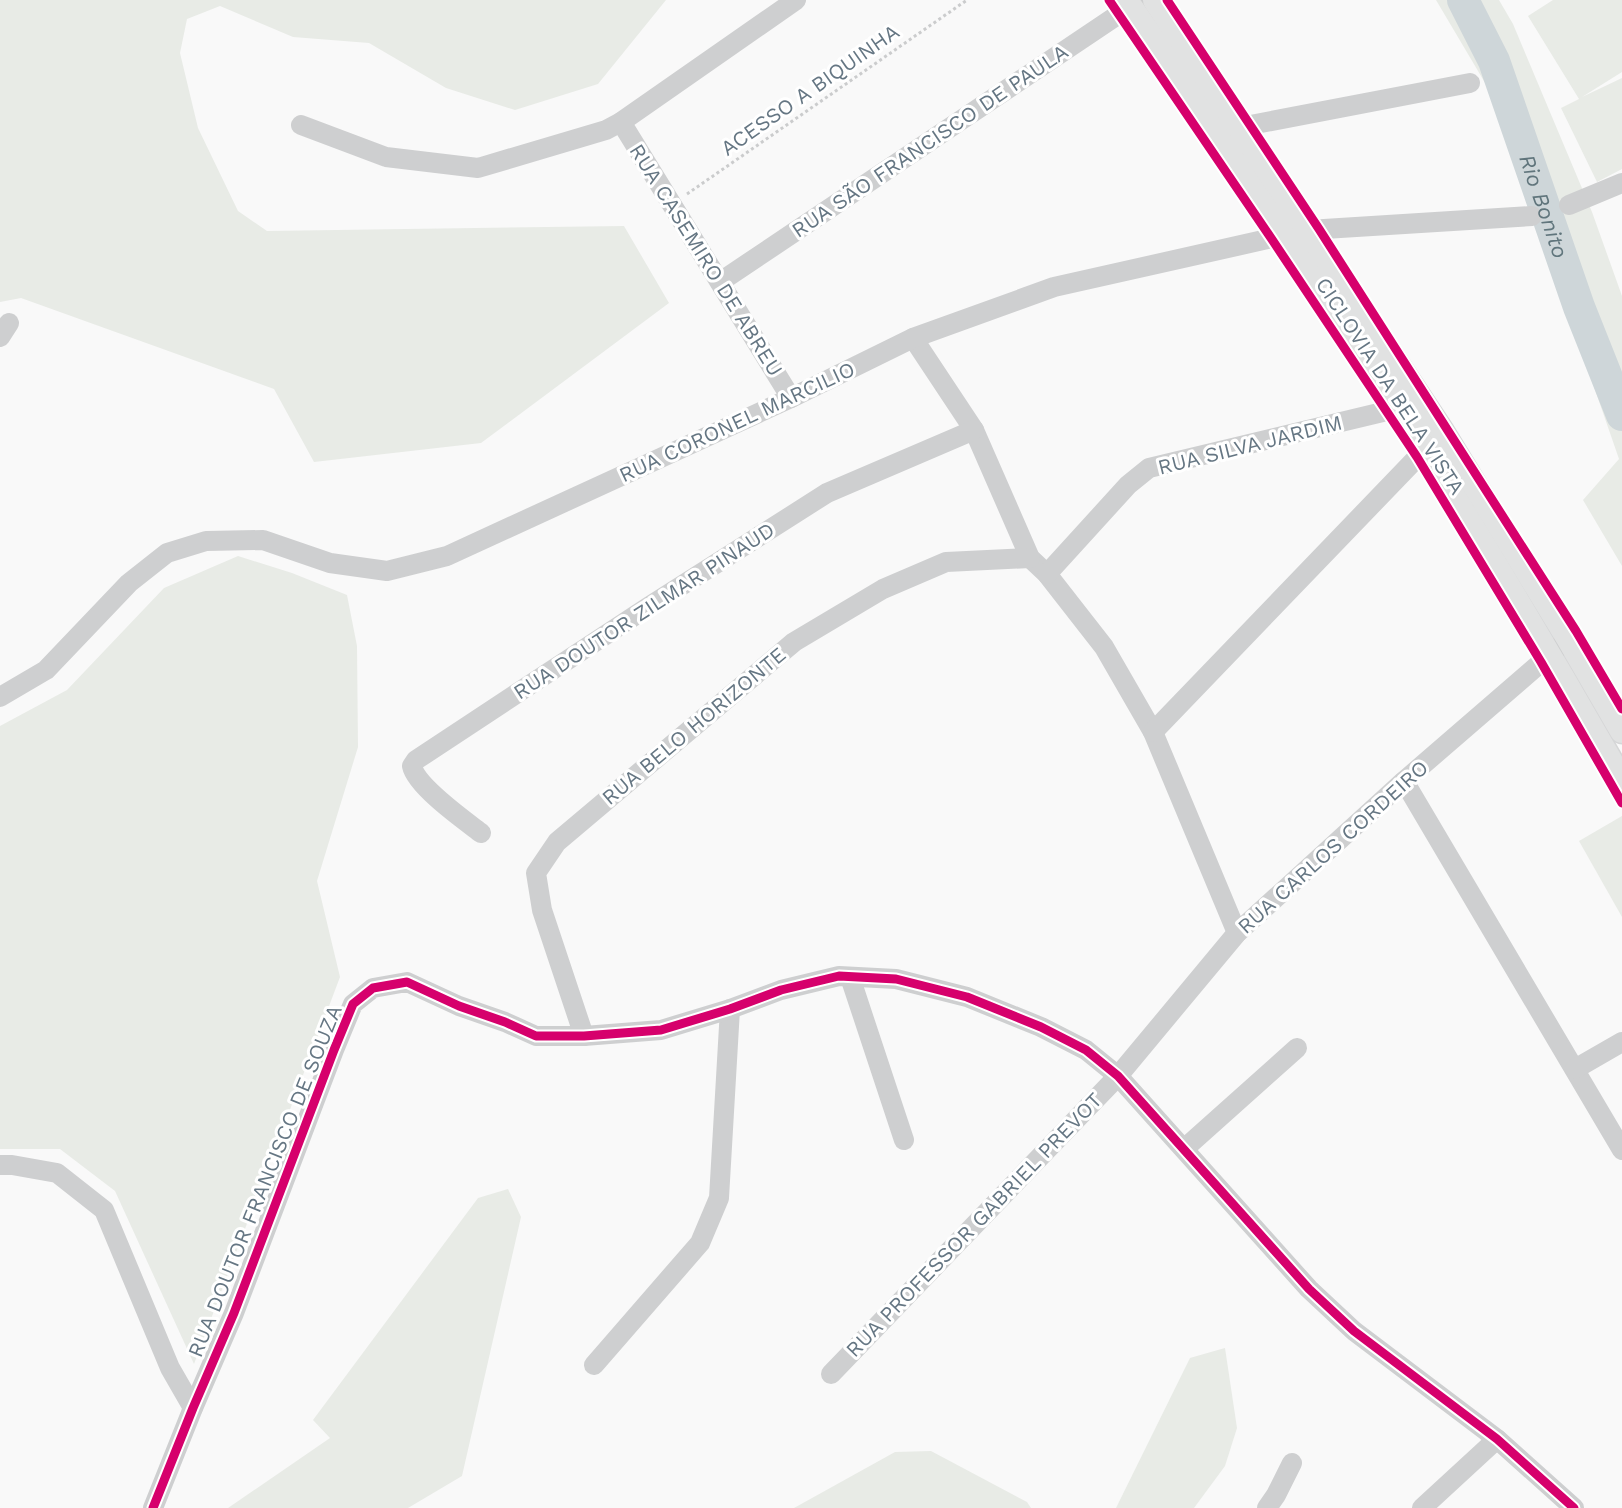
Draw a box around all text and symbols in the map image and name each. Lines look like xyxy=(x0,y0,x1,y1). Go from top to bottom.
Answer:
street label: ACESSO A BIQUINHA xyxy=(716,19,904,161)
street label: RUA SÃO FRANCISCO DE PAULA xyxy=(787,39,1073,243)
street label: RUA CASEMIRO DE ABREU xyxy=(625,139,788,380)
water label: Rio Bonito xyxy=(1514,151,1573,262)
street label: CICLOVIA DA BELA VISTA xyxy=(1311,272,1470,499)
street label: RUA CORONEL MARCILIO xyxy=(615,356,858,487)
street label: RUA SILVA JARDIM xyxy=(1155,410,1345,480)
street label: RUA DOUTOR ZILMAR PINAUD xyxy=(509,517,779,704)
street label: RUA BELO HORIZONTE xyxy=(597,641,791,810)
street label: RUA CARLOS CORDEIRO xyxy=(1232,755,1433,939)
street label: RUA DOUTOR FRANCISCO DE SOUZA xyxy=(182,1001,347,1361)
street label: RUA PROFESSOR GABRIEL PREVOT xyxy=(840,1087,1107,1362)

